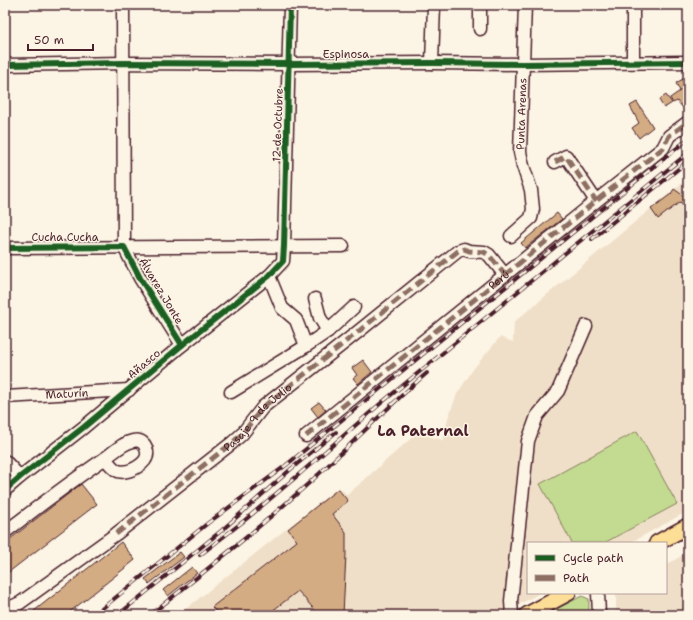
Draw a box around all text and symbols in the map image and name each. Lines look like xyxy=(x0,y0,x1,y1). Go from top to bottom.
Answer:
scale bar xyxy=(28,26,93,52)
text: 50 m xyxy=(34,32,64,48)
street label: Espinosa xyxy=(323,47,369,62)
street label: Punta Arenas xyxy=(513,78,530,150)
street label: 12 de Octubre xyxy=(269,88,287,162)
street label: Cucha Cucha xyxy=(31,230,99,245)
street label: Álvarez Jonte xyxy=(135,255,188,327)
street label: Perú xyxy=(485,267,512,293)
street label: Añasco xyxy=(124,346,164,382)
street label: Pasaje 9 de Julio xyxy=(220,379,295,455)
street label: Maturín xyxy=(45,385,89,402)
district label: La Paternal xyxy=(377,421,469,441)
legend xyxy=(527,542,667,594)
text: Cycle path xyxy=(563,550,624,566)
text: Path xyxy=(563,570,589,586)

